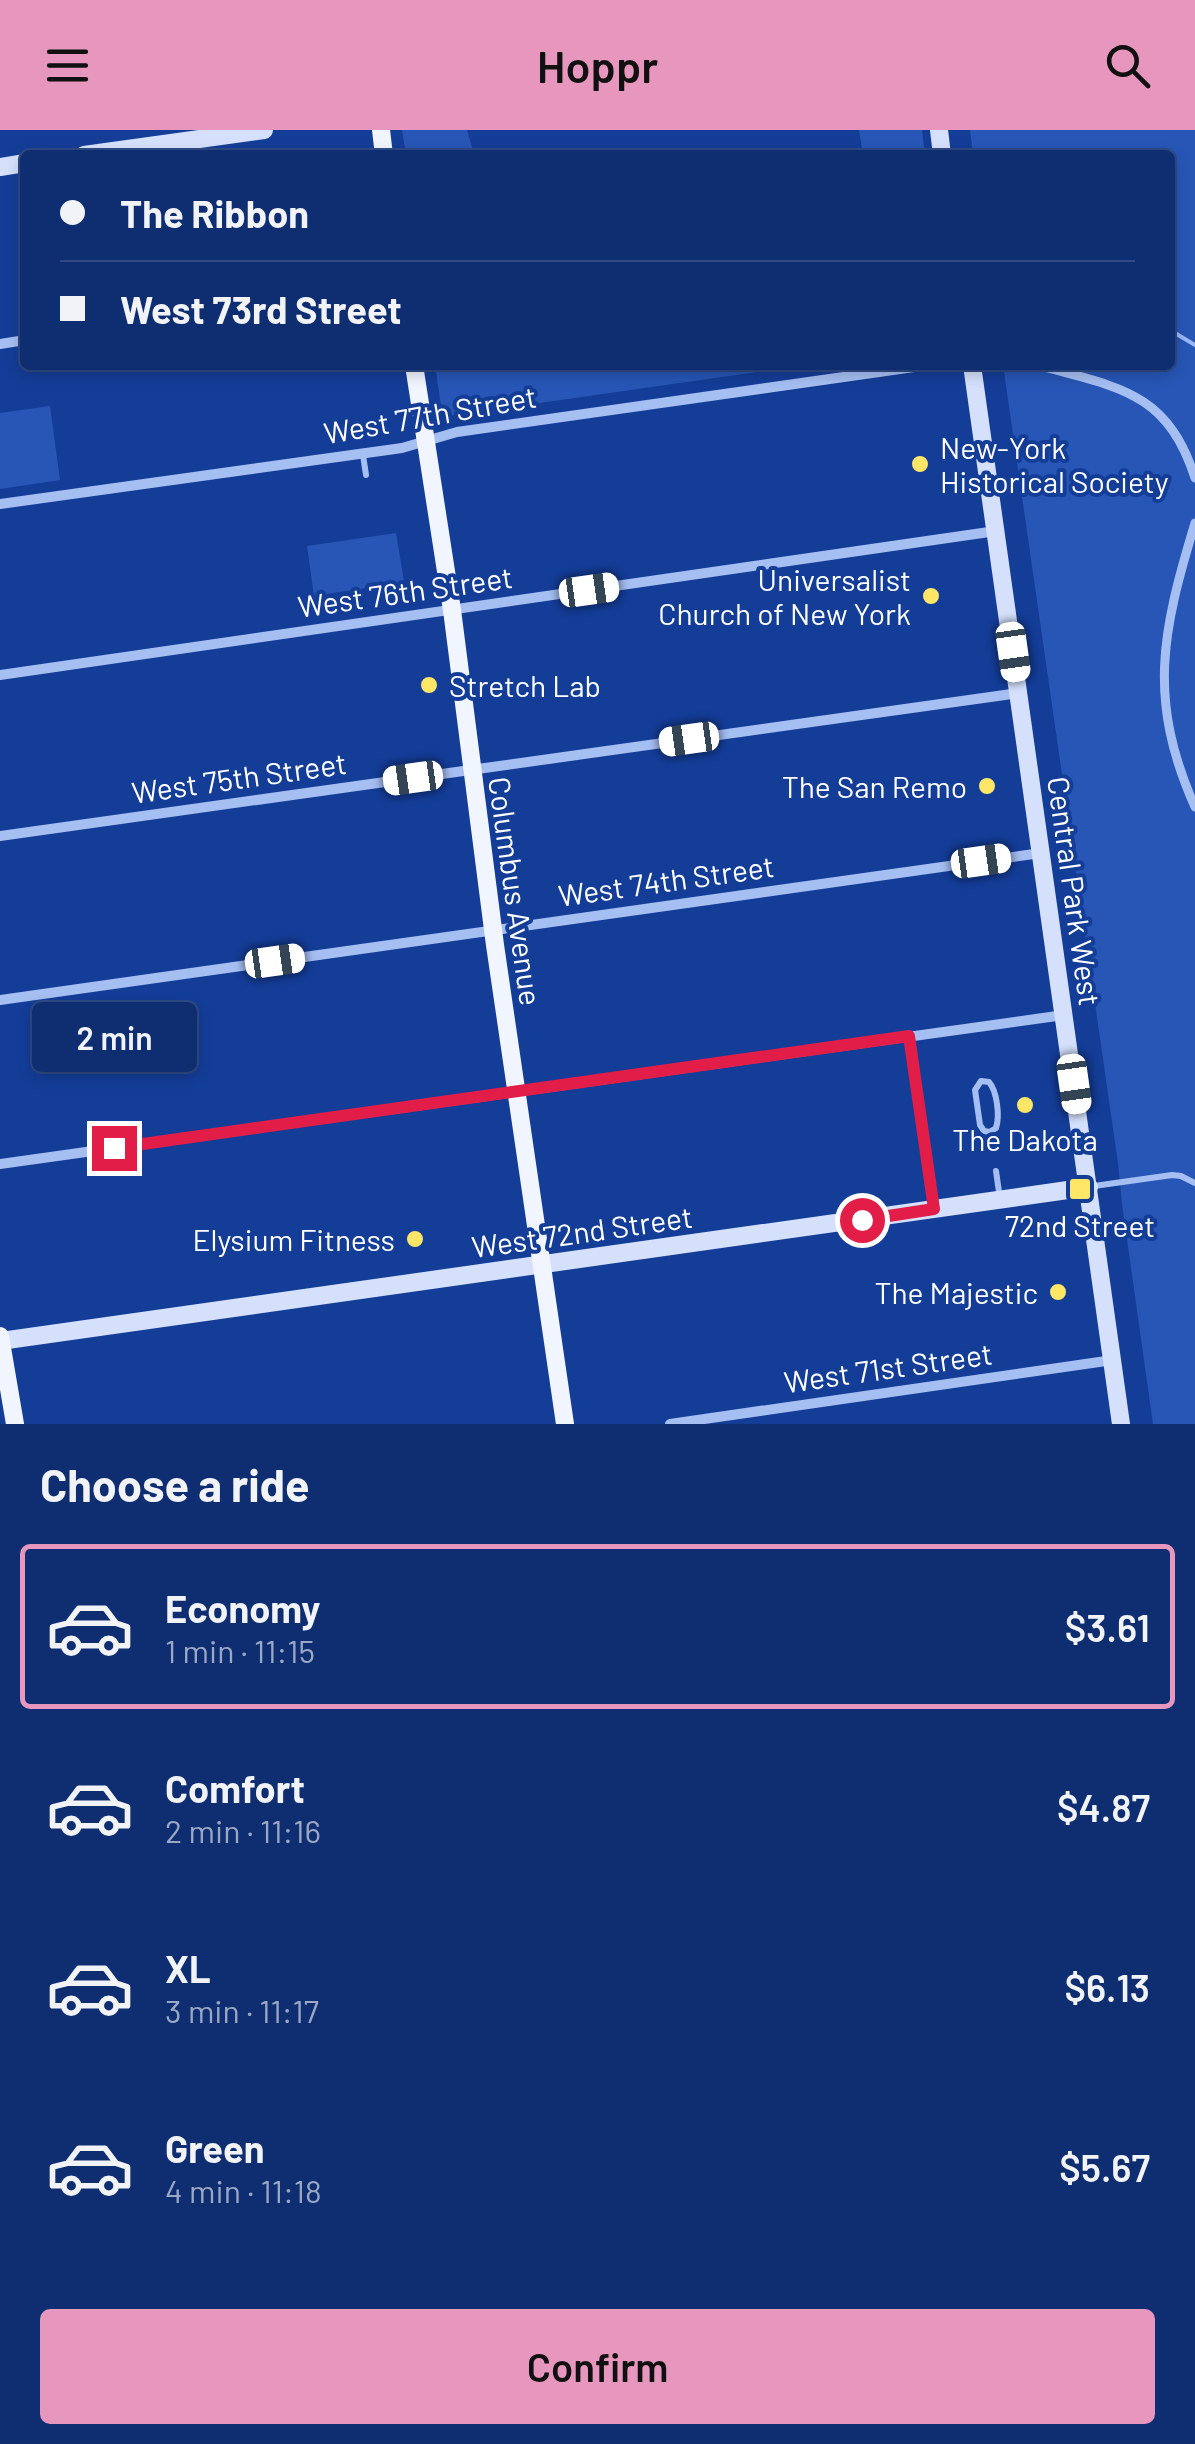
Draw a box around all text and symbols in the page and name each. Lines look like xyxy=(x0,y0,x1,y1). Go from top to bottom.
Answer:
icon: menu xyxy=(40,38,95,93)
text: Hoppr xyxy=(537,38,658,92)
icon: search xyxy=(1100,38,1155,93)
text: The Ribbon xyxy=(120,190,309,236)
text: West 73rd Street xyxy=(120,286,402,332)
street label: West 77th Street xyxy=(321,378,539,450)
place label: New-York Historical Society xyxy=(940,429,1169,499)
marker: New-York Historical Society xyxy=(909,453,931,475)
street label: West 76th Street xyxy=(295,558,515,624)
place label: Universalist Church of New York xyxy=(658,561,911,631)
car xyxy=(557,571,621,609)
marker: Universalist Church of New York xyxy=(920,585,942,607)
car xyxy=(994,620,1032,684)
place label: Stretch Lab xyxy=(449,667,601,703)
marker: Stretch Lab xyxy=(418,674,440,696)
car xyxy=(657,720,721,758)
street label: West 75th Street xyxy=(129,744,349,810)
car xyxy=(381,759,445,797)
place label: The San Remo xyxy=(782,768,967,804)
street label: Columbus Avenue xyxy=(482,774,550,1008)
street label: Central Park West xyxy=(1041,774,1109,1008)
marker: The San Remo xyxy=(976,775,998,797)
car xyxy=(949,842,1013,880)
street label: West 74th Street xyxy=(556,847,776,913)
car xyxy=(243,942,307,980)
callout: 2 min xyxy=(32,1003,196,1073)
text: 2 min xyxy=(76,1018,153,1056)
car xyxy=(1055,1052,1093,1116)
marker: The Dakota xyxy=(1014,1094,1036,1116)
place label: The Dakota xyxy=(952,1121,1098,1157)
route end xyxy=(92,1126,137,1171)
marker: 72nd Street xyxy=(1067,1176,1093,1202)
street label: West 72nd Street xyxy=(469,1198,695,1264)
route start xyxy=(840,1198,885,1243)
place label: 72nd Street xyxy=(1005,1207,1155,1243)
place label: Elysium Fitness xyxy=(192,1221,395,1257)
marker: Elysium Fitness xyxy=(404,1228,426,1250)
place label: The Majestic xyxy=(875,1274,1038,1310)
marker: The Majestic xyxy=(1047,1281,1069,1303)
street label: West 71st Street xyxy=(782,1335,994,1399)
text: Choose a ride xyxy=(40,1457,310,1511)
icon: car xyxy=(45,1582,135,1672)
text: Economy xyxy=(165,1585,320,1631)
text: $3.61 xyxy=(1065,1604,1150,1650)
text: 1 min · 11:15 xyxy=(165,1631,315,1669)
icon: car xyxy=(45,1762,135,1852)
text: Comfort xyxy=(165,1765,305,1811)
text: $4.87 xyxy=(1057,1784,1150,1830)
text: 2 min · 11:16 xyxy=(165,1811,321,1849)
icon: car xyxy=(45,1942,135,2032)
text: XL xyxy=(165,1945,211,1991)
text: $6.13 xyxy=(1064,1964,1150,2010)
text: 3 min · 11:17 xyxy=(165,1991,319,2029)
icon: car xyxy=(45,2122,135,2212)
text: Green xyxy=(165,2125,265,2171)
text: $5.67 xyxy=(1059,2144,1150,2190)
text: 4 min · 11:18 xyxy=(165,2171,322,2209)
button: Confirm xyxy=(40,2309,1155,2424)

